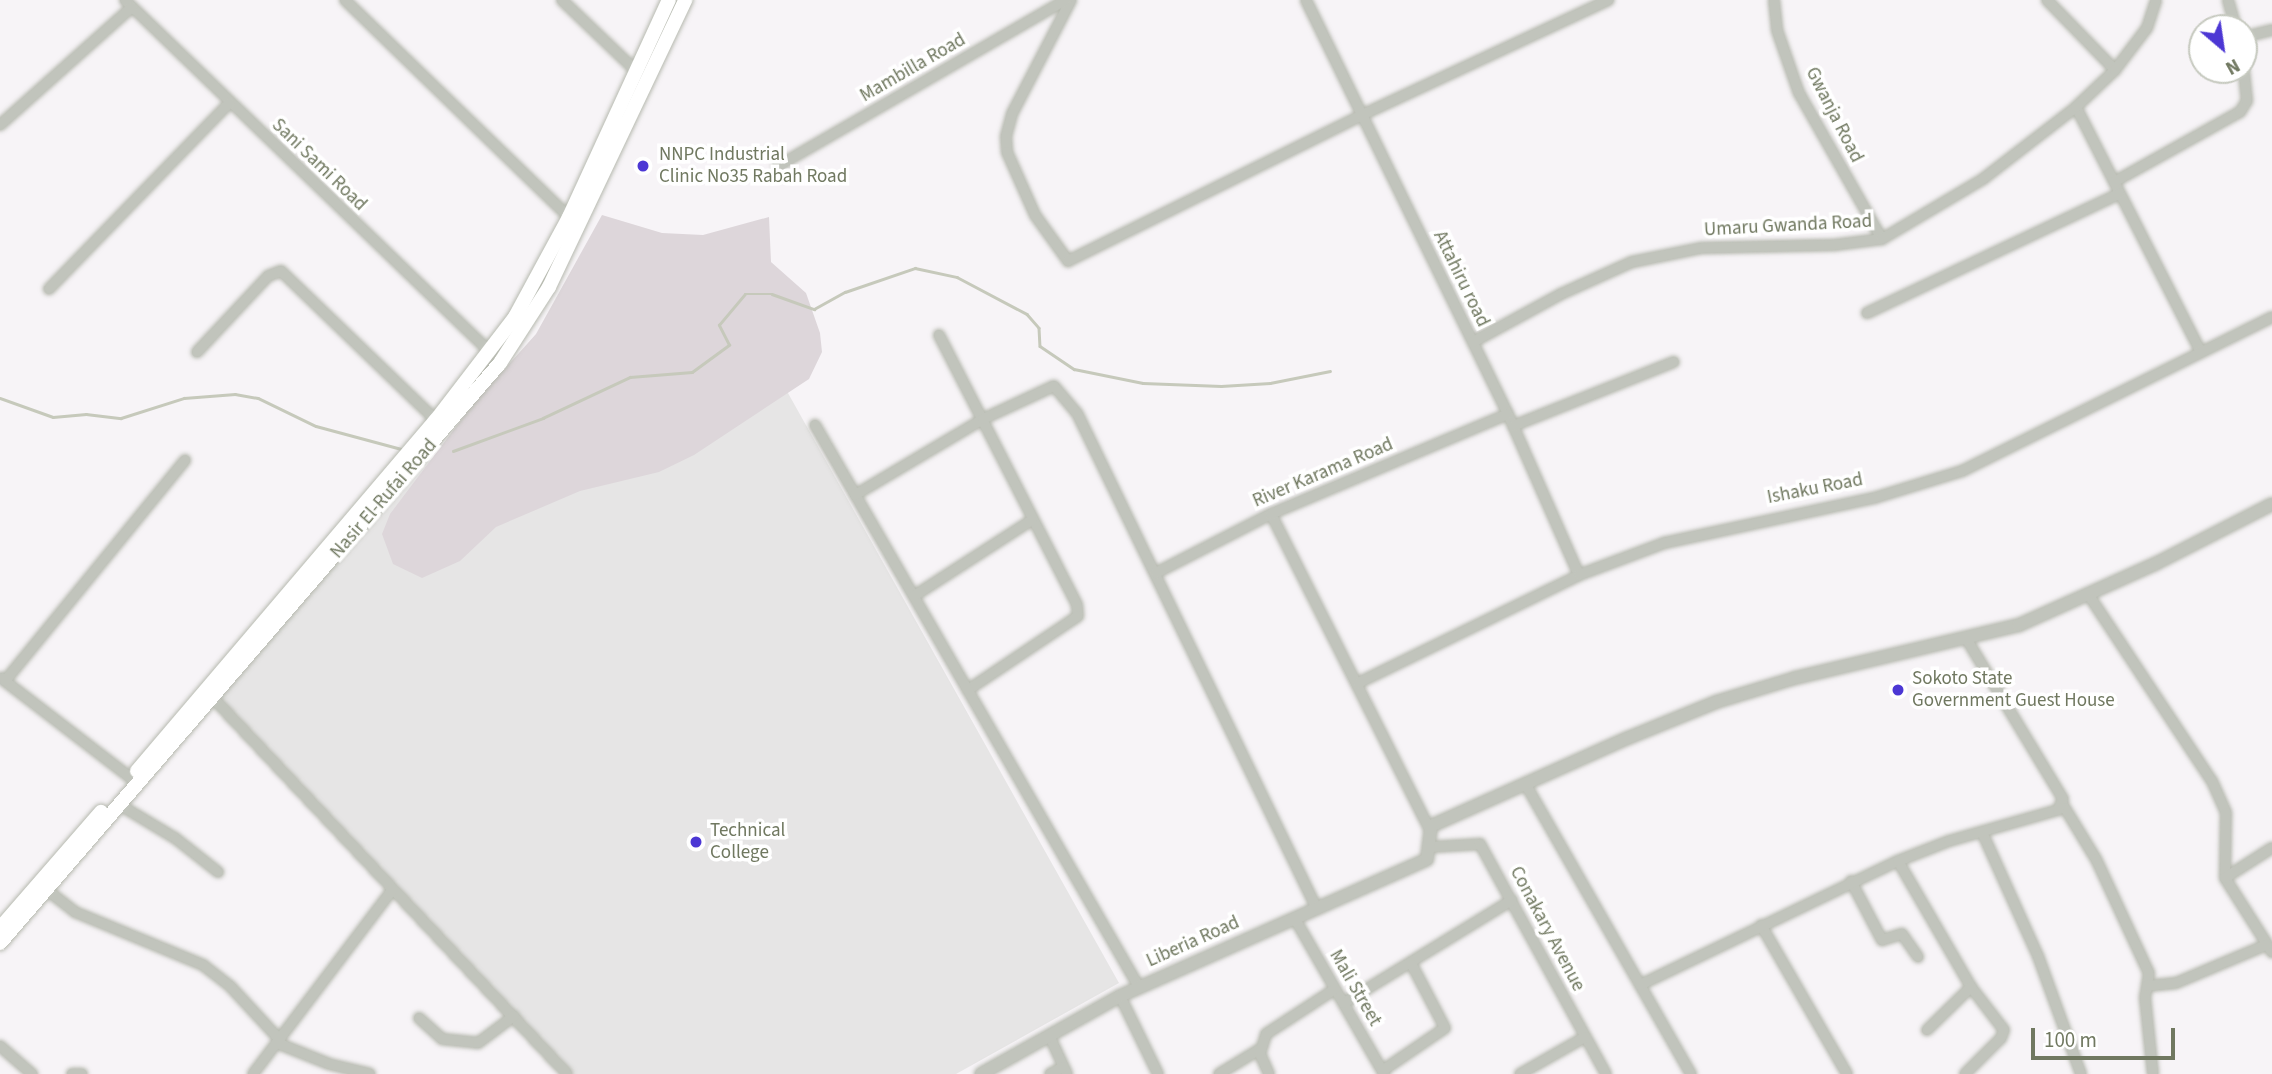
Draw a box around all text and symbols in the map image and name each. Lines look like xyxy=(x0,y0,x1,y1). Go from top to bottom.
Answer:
north arrow xyxy=(2188,14,2258,84)
street label: Mambilla Road xyxy=(856,29,970,107)
text: N xyxy=(2220,51,2245,81)
street label: Gwanja Road xyxy=(1800,63,1868,167)
street label: Sani Sami Road xyxy=(267,114,371,216)
place label: NNPC Industrial Clinic No35 Rabah Road xyxy=(659,144,847,188)
marker: NNPC Industrial Clinic No35 Rabah Road xyxy=(633,156,653,176)
street label: Umaru Gwanda Road xyxy=(1703,210,1873,242)
street label: Attahiru road xyxy=(1428,227,1494,331)
street label: River Karama Road xyxy=(1249,433,1397,513)
street label: Nasir El-Rufai Road xyxy=(326,435,442,563)
street label: Ishaku Road xyxy=(1765,469,1865,509)
place label: Sokoto State Government Guest House xyxy=(1912,668,2115,712)
marker: Sokoto State Government Guest House xyxy=(1890,682,1906,698)
place label: Technical College xyxy=(710,820,785,864)
marker: Technical College xyxy=(688,834,704,850)
street label: Conakary Avenue xyxy=(1504,863,1590,995)
street label: Liberia Road xyxy=(1143,911,1243,973)
street label: Mali Street xyxy=(1324,946,1386,1030)
scale bar xyxy=(2034,1014,2178,1058)
text: 100 m xyxy=(2044,1025,2097,1055)

